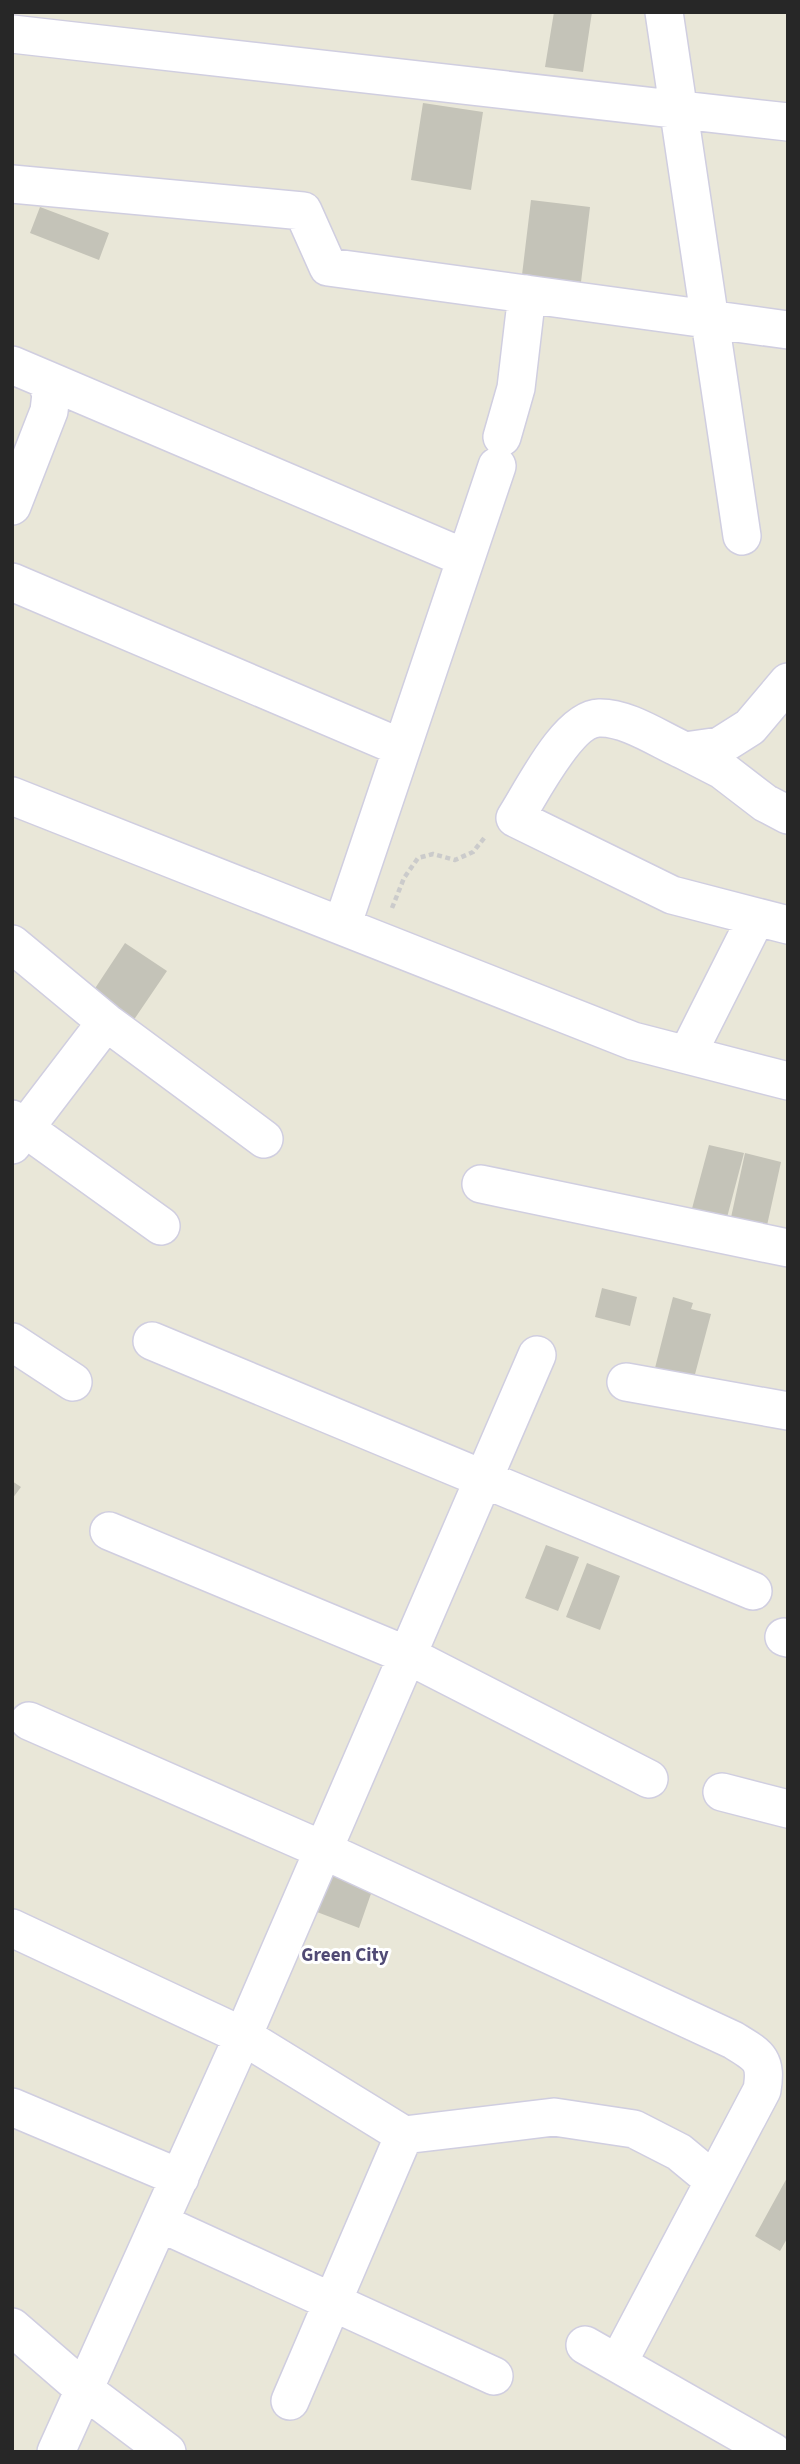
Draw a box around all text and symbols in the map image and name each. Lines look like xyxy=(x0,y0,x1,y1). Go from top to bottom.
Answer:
district label: Green City xyxy=(301,1942,389,1969)

